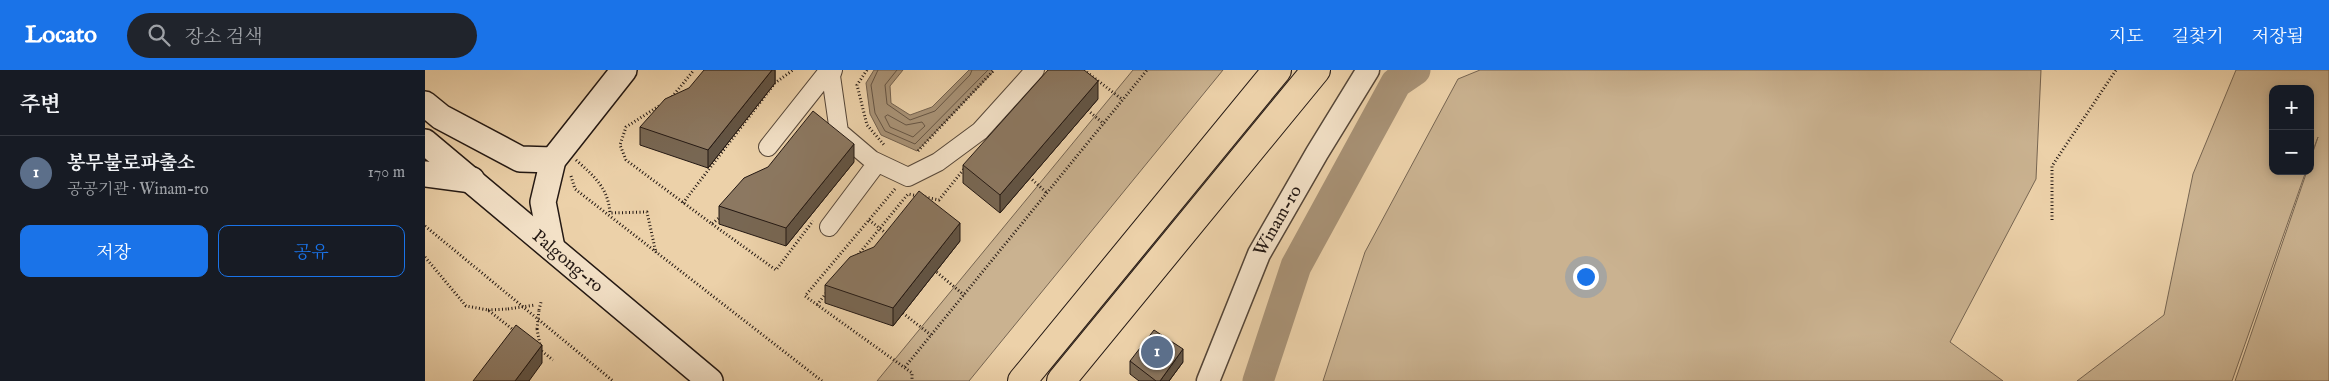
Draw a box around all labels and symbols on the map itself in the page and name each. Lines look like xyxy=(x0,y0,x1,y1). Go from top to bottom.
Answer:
street label: Winam-ro xyxy=(1249,181,1308,260)
street label: Palgong-ro xyxy=(527,225,608,298)
your location xyxy=(1573,264,1599,290)
pin: 1 xyxy=(1141,333,1173,371)

